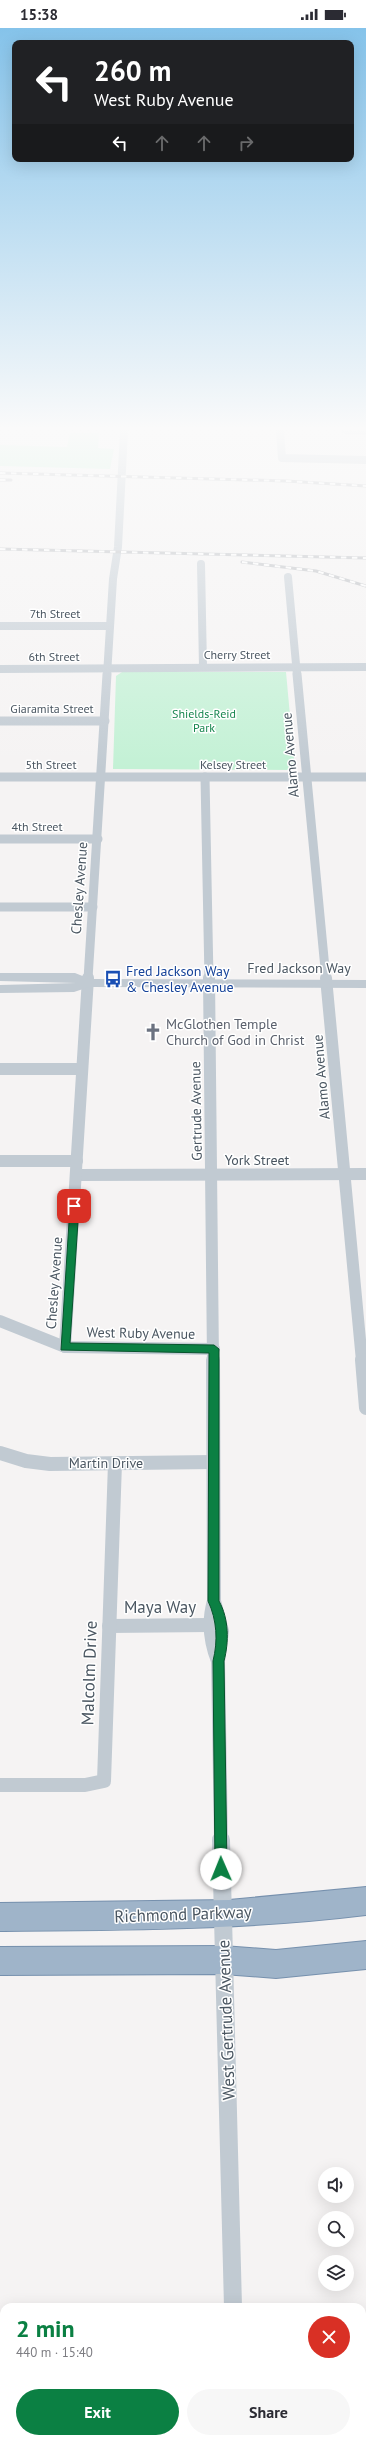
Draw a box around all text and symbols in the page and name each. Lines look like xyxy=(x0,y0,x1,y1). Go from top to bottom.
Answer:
text: 15:38 xyxy=(20,5,58,24)
text: 260 m xyxy=(94,52,171,89)
icon: left xyxy=(28,56,80,108)
text: West Ruby Avenue xyxy=(94,88,234,111)
icon: left xyxy=(109,132,131,154)
icon: ahead xyxy=(151,132,173,154)
icon: ahead xyxy=(193,132,215,154)
icon: right xyxy=(235,132,257,154)
street label: 7th Street xyxy=(30,606,80,621)
street label: Cherry Street xyxy=(204,647,270,662)
street label: 6th Street xyxy=(28,649,80,664)
street label: Giaramita Street xyxy=(10,701,94,716)
park label: Shields-Reid Park xyxy=(172,706,236,735)
street label: Alamo Avenue xyxy=(277,712,303,798)
street label: 5th Street xyxy=(25,757,77,772)
street label: Kelsey Street xyxy=(200,757,266,772)
street label: 4th Street xyxy=(11,819,63,834)
street label: Chesley Avenue xyxy=(67,841,91,935)
street label: Fred Jackson Way xyxy=(247,959,351,977)
place label: Fred Jackson Way & Chesley Avenue xyxy=(126,962,234,996)
bus stop icon: Fred Jackson Way & Chesley Avenue xyxy=(103,969,123,989)
place label: McGlothen Temple Church of God in Christ xyxy=(166,1015,305,1049)
church icon: McGlothen Temple Church of God in Christ xyxy=(143,1022,163,1042)
street label: Alamo Avenue xyxy=(308,1034,334,1120)
street label: Gertrude Avenue xyxy=(186,1061,206,1161)
street label: York Street xyxy=(225,1151,290,1169)
pin xyxy=(57,1189,91,1223)
icon: arrive xyxy=(63,1195,85,1217)
street label: Chesley Avenue xyxy=(42,1236,66,1330)
street label: West Ruby Avenue xyxy=(87,1323,195,1343)
street label: Martin Drive xyxy=(69,1454,143,1472)
street label: Maya Way xyxy=(124,1596,196,1618)
street label: Malcolm Drive xyxy=(76,1620,102,1726)
position arrow xyxy=(200,1848,242,1890)
street label: Richmond Parkway xyxy=(114,1901,252,1927)
street label: West Gertrude Avenue xyxy=(212,1939,240,2101)
map controls xyxy=(318,2167,354,2291)
button: sound xyxy=(318,2167,354,2203)
button: search xyxy=(318,2211,354,2247)
button: layers xyxy=(318,2255,354,2291)
text: 2 min xyxy=(16,2313,75,2344)
button: close xyxy=(308,2316,350,2358)
text: 440 m · 15:40 xyxy=(16,2344,93,2361)
button: Exit xyxy=(16,2389,179,2435)
button: Share xyxy=(187,2389,350,2435)

